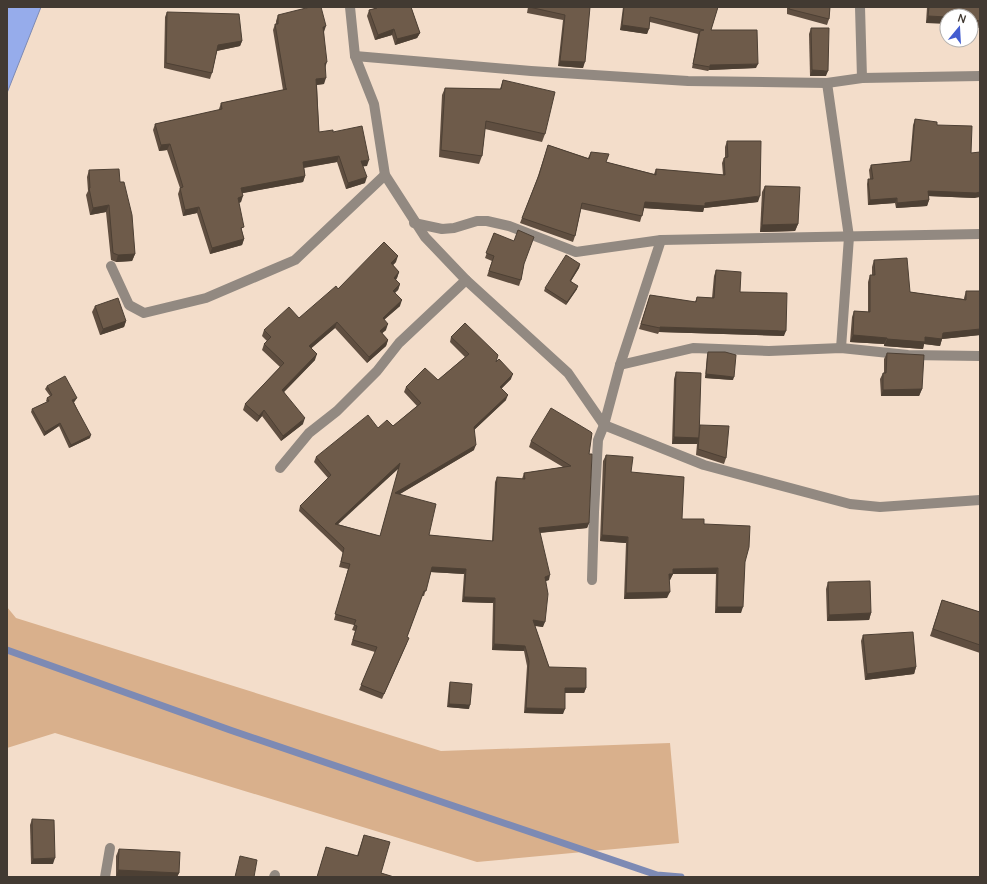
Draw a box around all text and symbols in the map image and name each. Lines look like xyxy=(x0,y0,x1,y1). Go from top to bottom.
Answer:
north arrow xyxy=(939,8,979,48)
text: N xyxy=(956,10,968,26)

